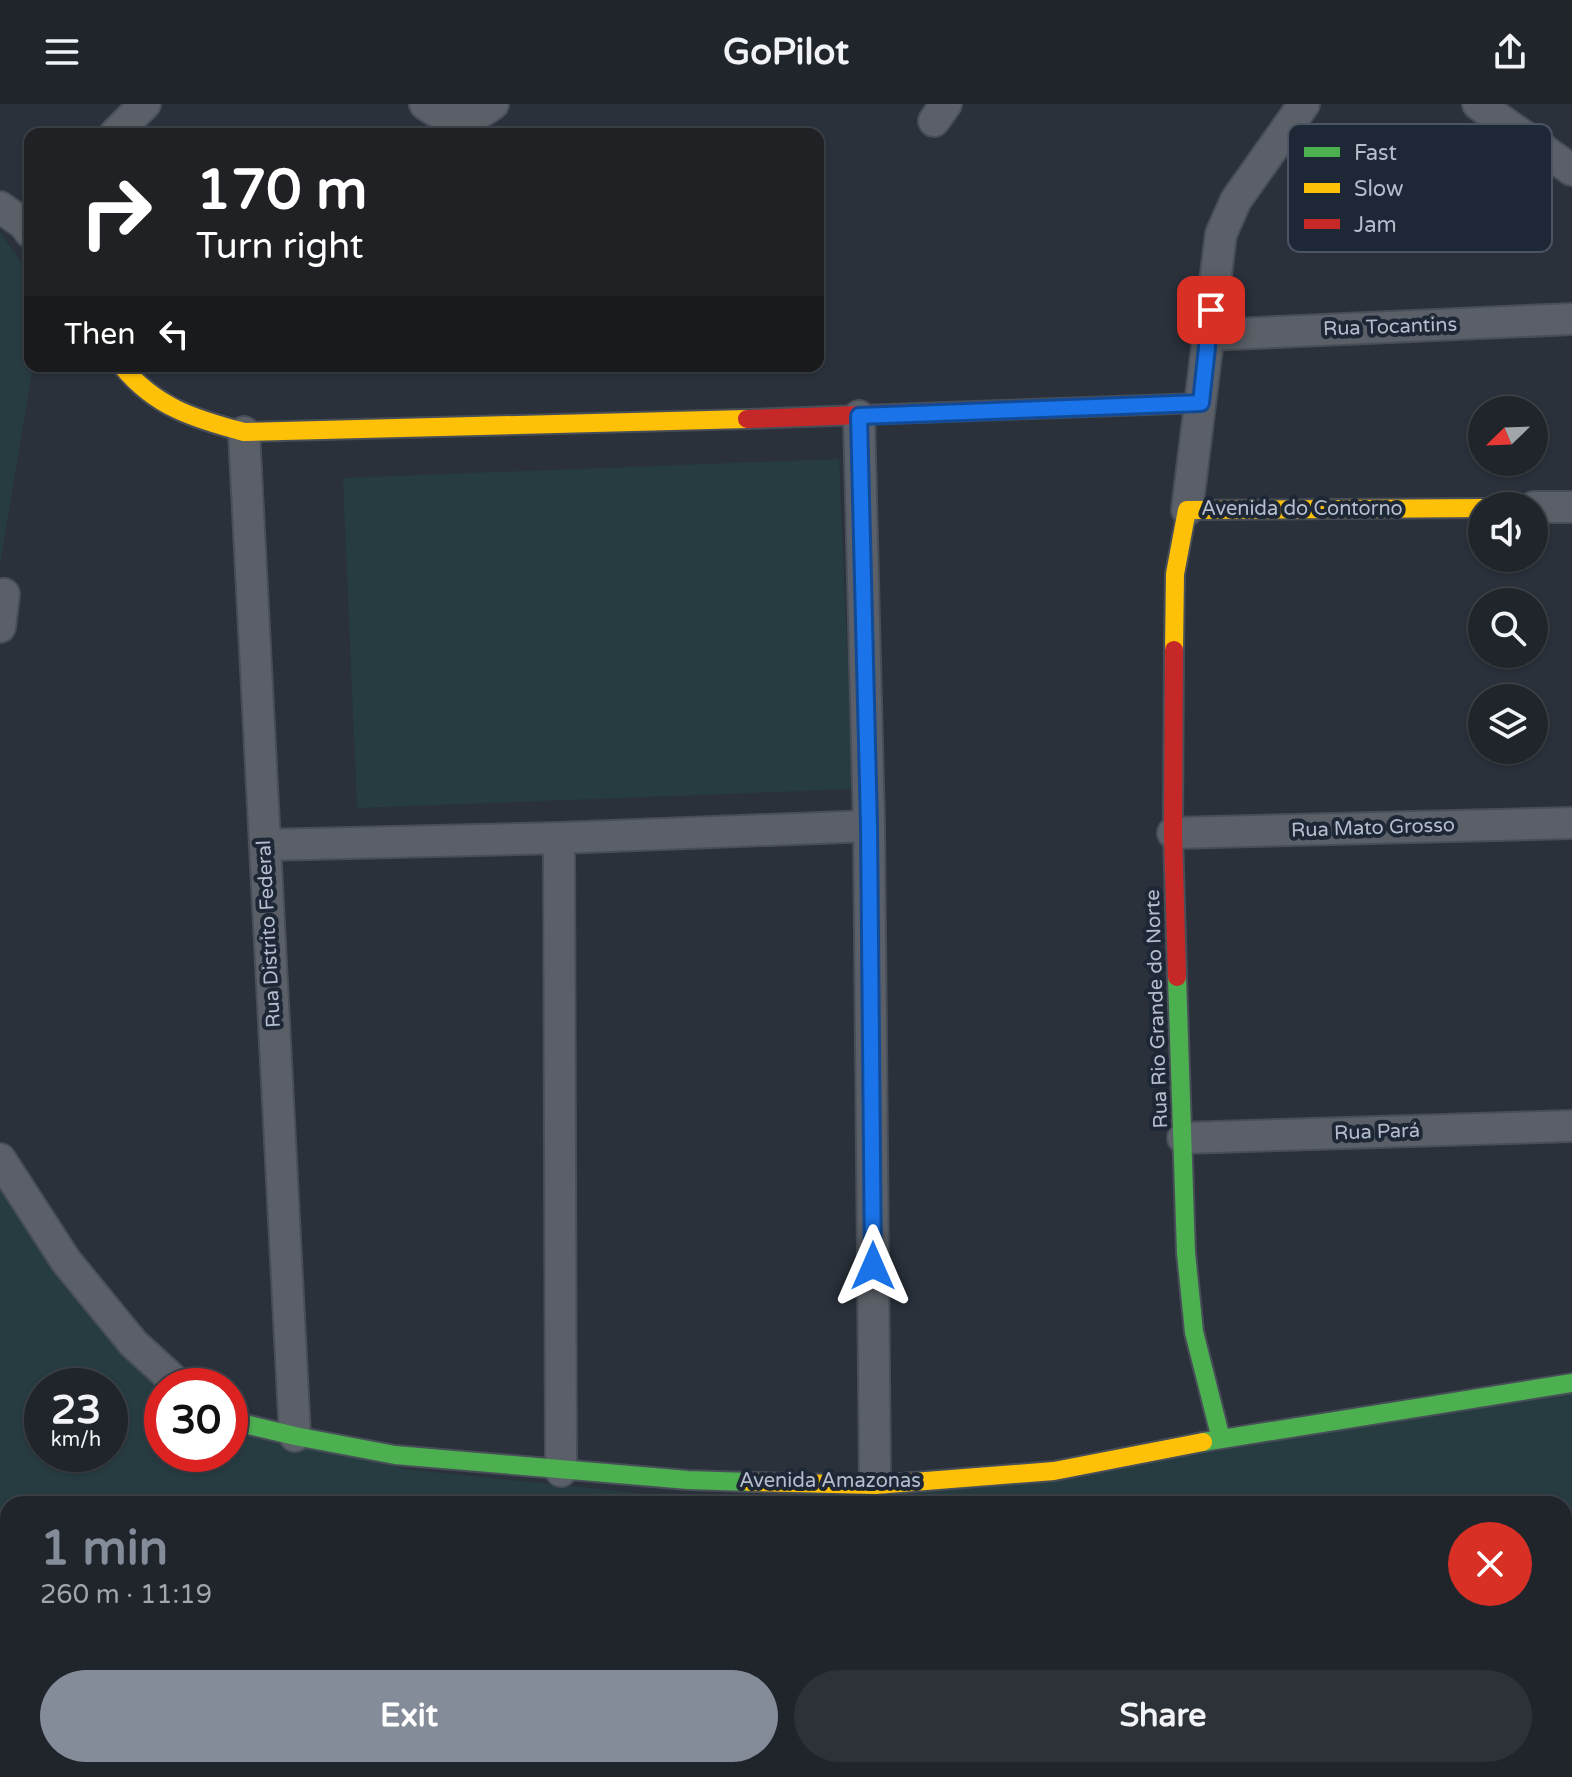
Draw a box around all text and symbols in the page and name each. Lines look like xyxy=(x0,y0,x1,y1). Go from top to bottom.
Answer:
icon: menu xyxy=(40,30,84,74)
icon: share xyxy=(1488,30,1532,74)
text: GoPilot xyxy=(723,31,849,74)
legend xyxy=(1288,124,1552,252)
text: Fast xyxy=(1354,140,1397,166)
text: 170 m xyxy=(196,157,367,224)
icon: right xyxy=(64,160,168,264)
text: Slow xyxy=(1354,176,1404,202)
text: Jam xyxy=(1354,212,1397,238)
text: Turn right xyxy=(196,225,363,268)
pin xyxy=(1177,276,1245,344)
icon: arrive xyxy=(1189,288,1233,332)
icon: left xyxy=(152,312,196,356)
street label: Rua Tocantins xyxy=(1323,313,1457,341)
text: Then xyxy=(64,316,136,353)
north arrow xyxy=(1468,396,1548,476)
map controls xyxy=(1468,396,1548,764)
button: sound xyxy=(1468,492,1548,572)
street label: Avenida do Contorno xyxy=(1201,497,1403,521)
button: search xyxy=(1468,588,1548,668)
button: layers xyxy=(1468,684,1548,764)
street label: Rua Mato Grosso xyxy=(1291,813,1455,843)
street label: Rua Distrito Federal xyxy=(252,840,286,1028)
street label: Rua Rio Grande do Norte xyxy=(1141,889,1173,1129)
street label: Rua Pará xyxy=(1334,1119,1420,1145)
position arrow xyxy=(831,1224,915,1308)
speed limit sign: 30 xyxy=(144,1368,248,1472)
text: 23 xyxy=(51,1386,101,1434)
text: km/h xyxy=(51,1428,101,1452)
street label: Avenida Amazonas xyxy=(739,1469,921,1493)
text: 1 min xyxy=(40,1520,168,1578)
button: close xyxy=(1448,1522,1532,1606)
text: 260 m · 11:19 xyxy=(40,1579,212,1610)
button: Exit xyxy=(40,1670,778,1762)
button: Share xyxy=(794,1670,1532,1762)

